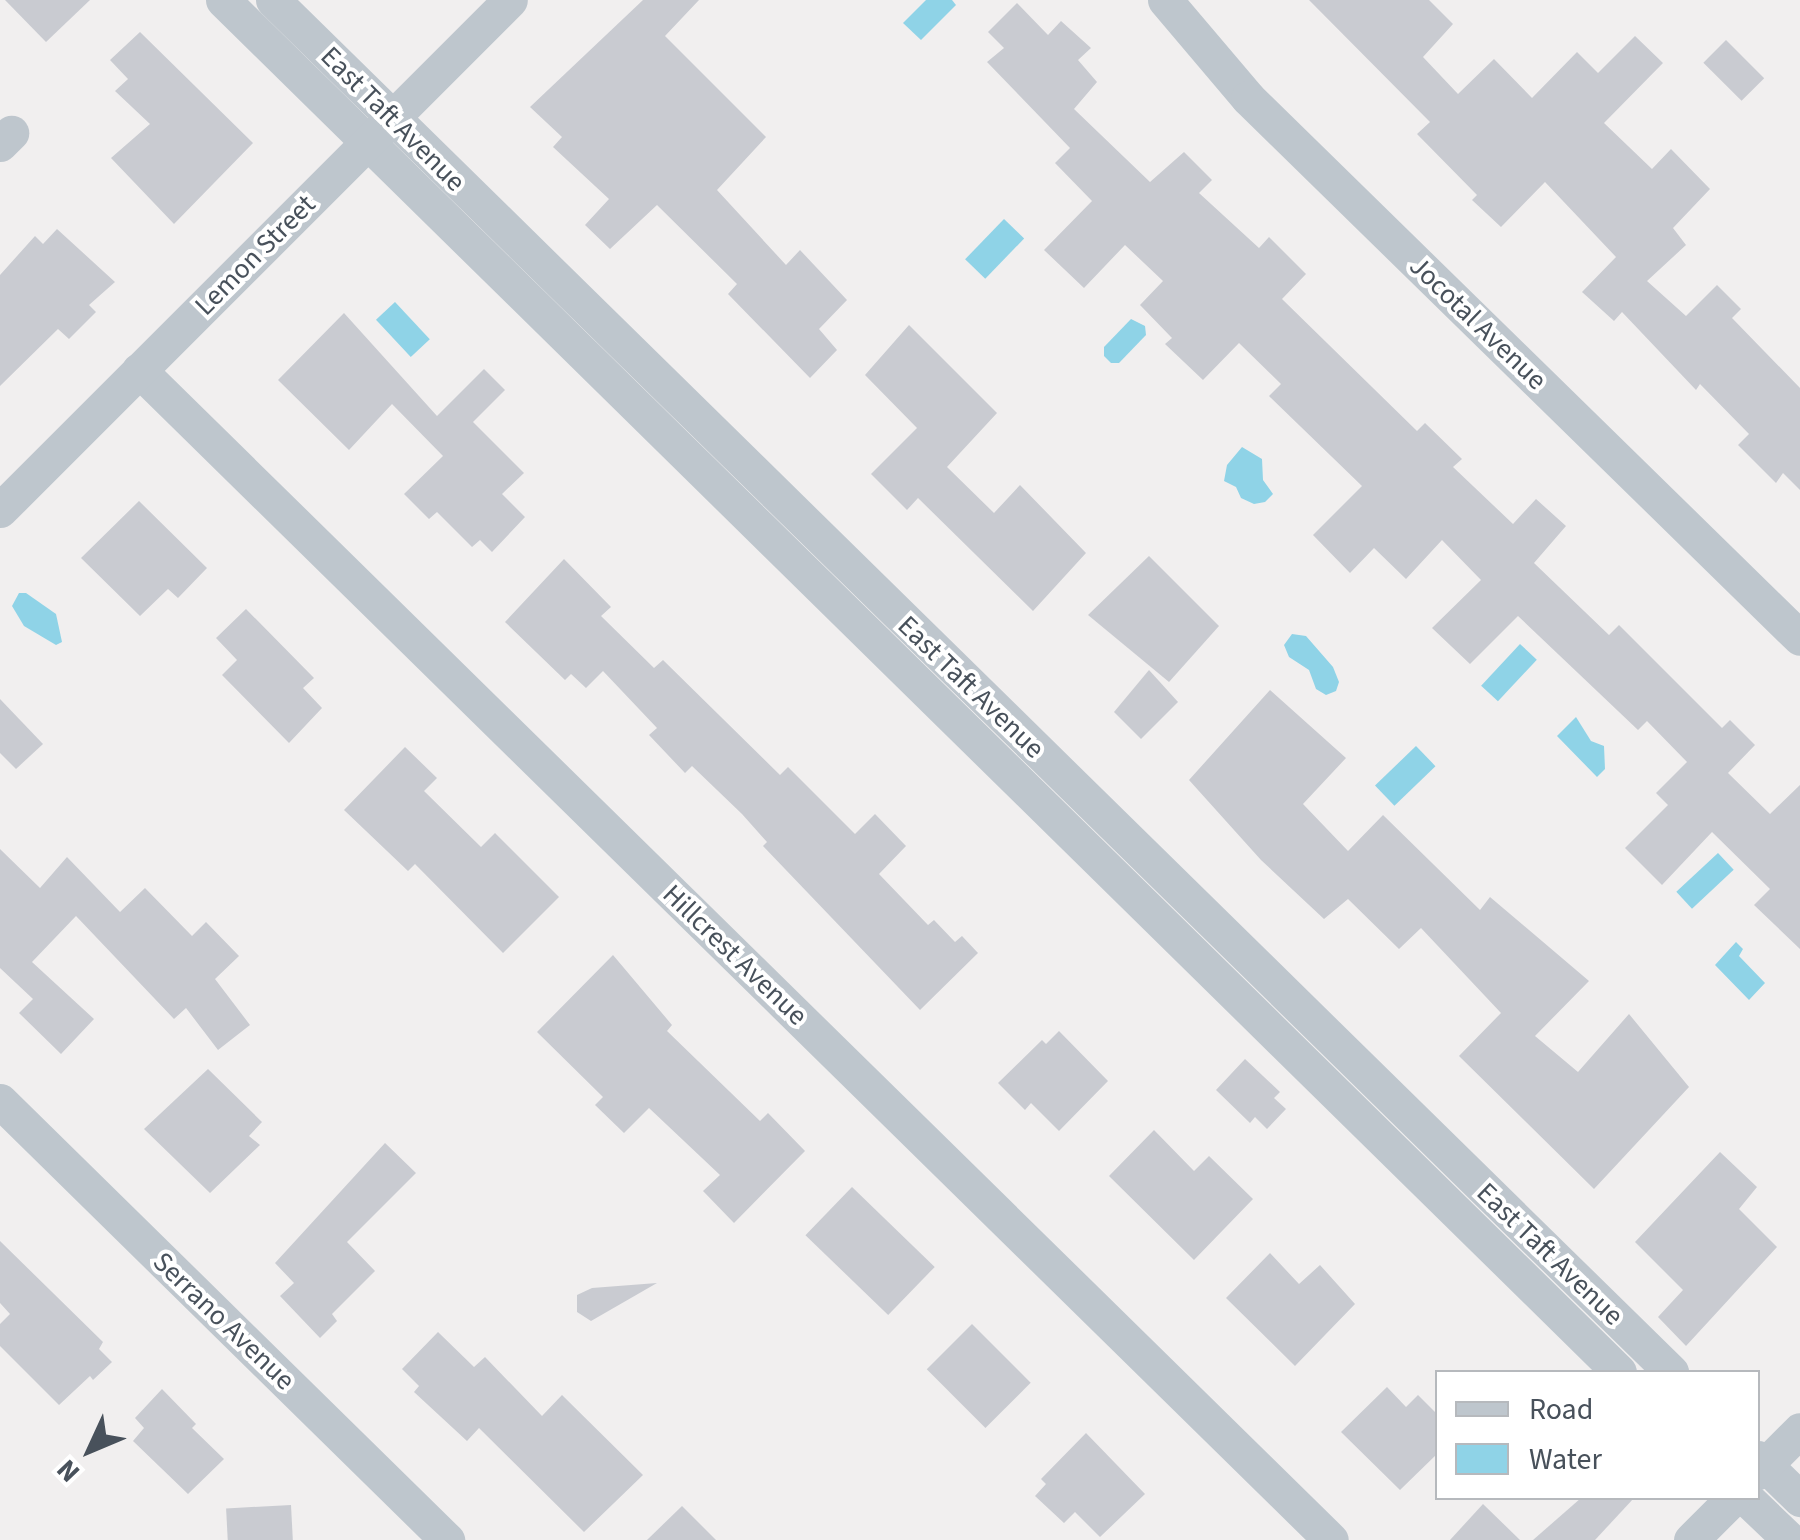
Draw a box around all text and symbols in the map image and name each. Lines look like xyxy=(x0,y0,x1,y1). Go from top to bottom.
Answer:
street label: East Taft Avenue xyxy=(314,40,472,198)
street label: Lemon Street xyxy=(188,188,322,322)
street label: Jocotal Avenue xyxy=(1402,249,1554,397)
street label: East Taft Avenue xyxy=(891,609,1051,765)
street label: Hillcrest Avenue xyxy=(656,878,814,1032)
street label: East Taft Avenue xyxy=(1470,1176,1630,1332)
street label: Serrano Avenue xyxy=(146,1245,302,1397)
legend xyxy=(1435,1370,1760,1500)
text: Road xyxy=(1529,1388,1593,1431)
north arrow xyxy=(40,1400,140,1500)
text: Water xyxy=(1529,1438,1602,1481)
text: N xyxy=(48,1450,89,1491)

